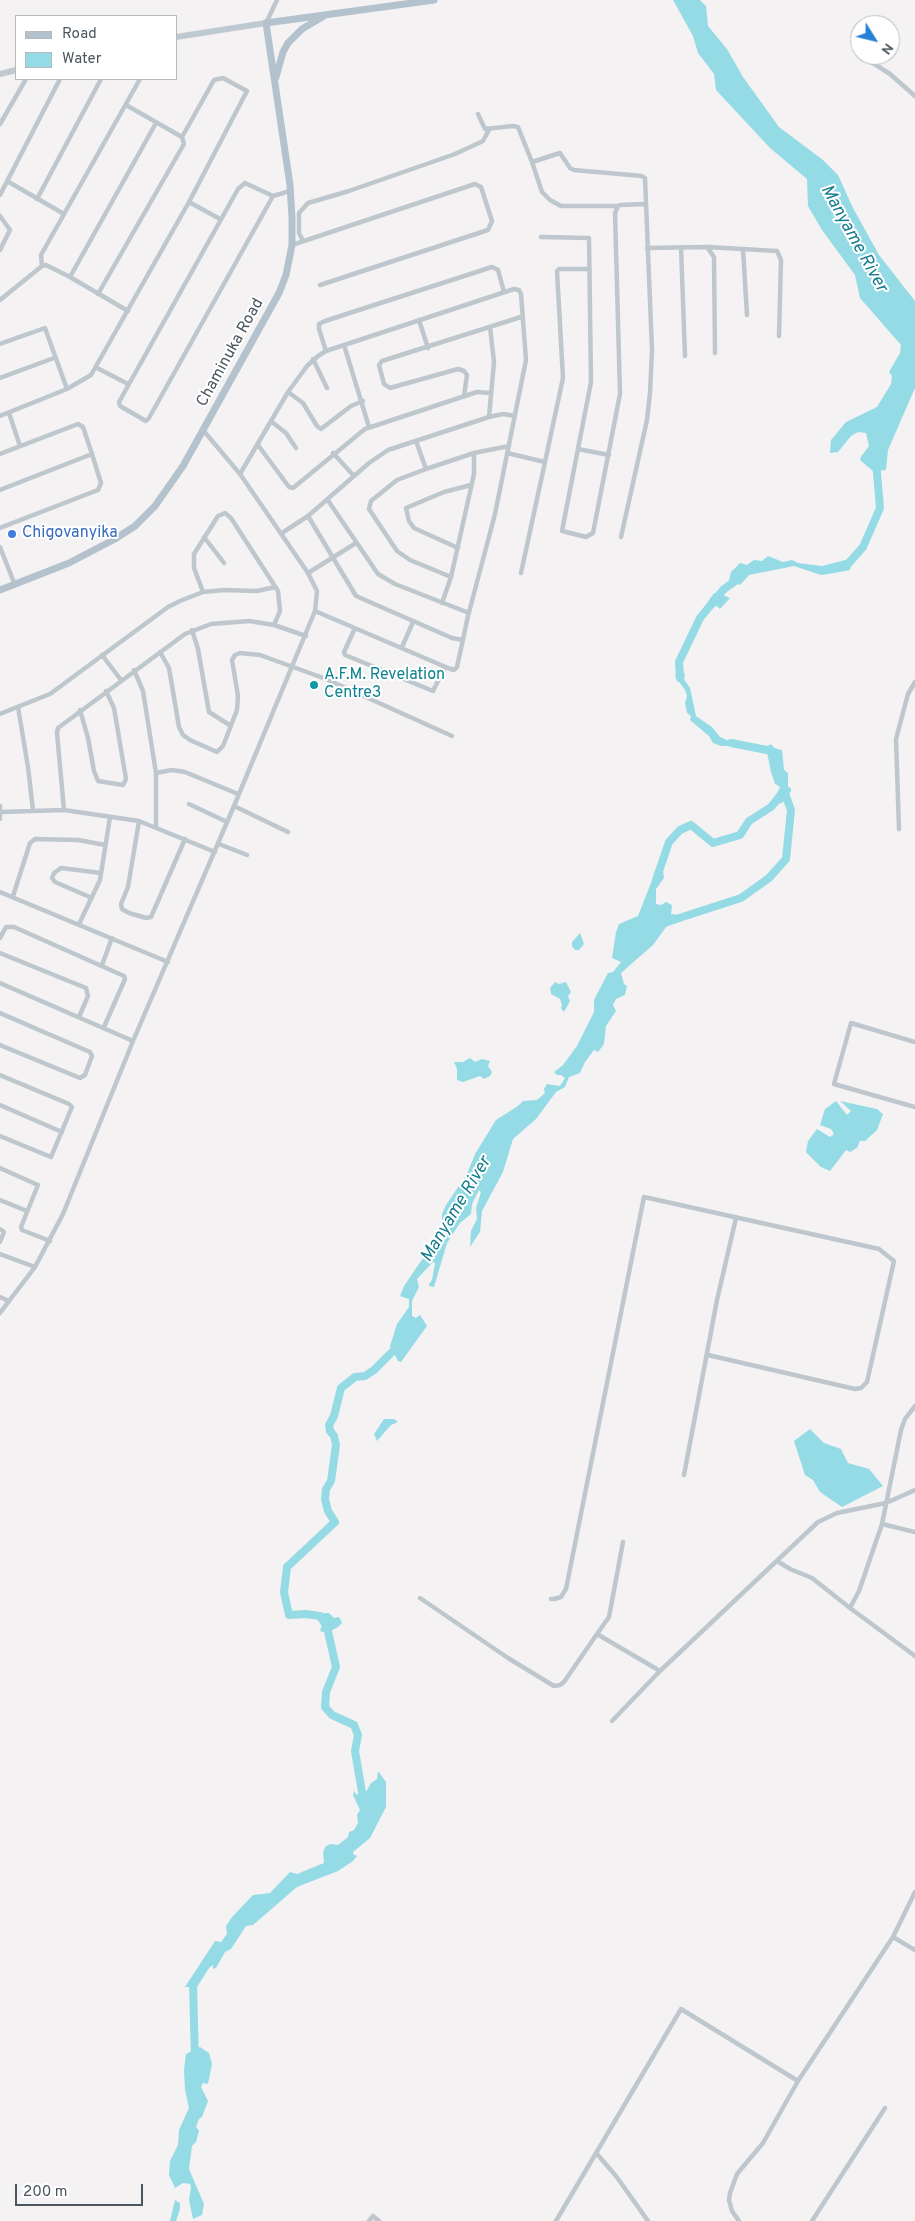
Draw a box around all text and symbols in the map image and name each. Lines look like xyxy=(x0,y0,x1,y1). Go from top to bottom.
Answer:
legend xyxy=(15,15,178,80)
north arrow xyxy=(850,15,900,65)
text: Road xyxy=(62,25,97,44)
text: N xyxy=(877,39,897,58)
text: Water xyxy=(62,50,101,69)
water label: Manyame River xyxy=(815,182,891,296)
street label: Chaminuka Road xyxy=(193,295,269,411)
place label: Chigovanyika xyxy=(22,524,118,544)
marker: Chigovanyika xyxy=(6,528,18,540)
place label: A.F.M. Revelation Centre3 xyxy=(324,666,445,704)
marker: A.F.M. Revelation Centre3 xyxy=(308,679,320,691)
water label: Manyame River xyxy=(417,1153,497,1267)
scale bar xyxy=(18,2174,145,2206)
text: 200 m xyxy=(23,2183,68,2202)

